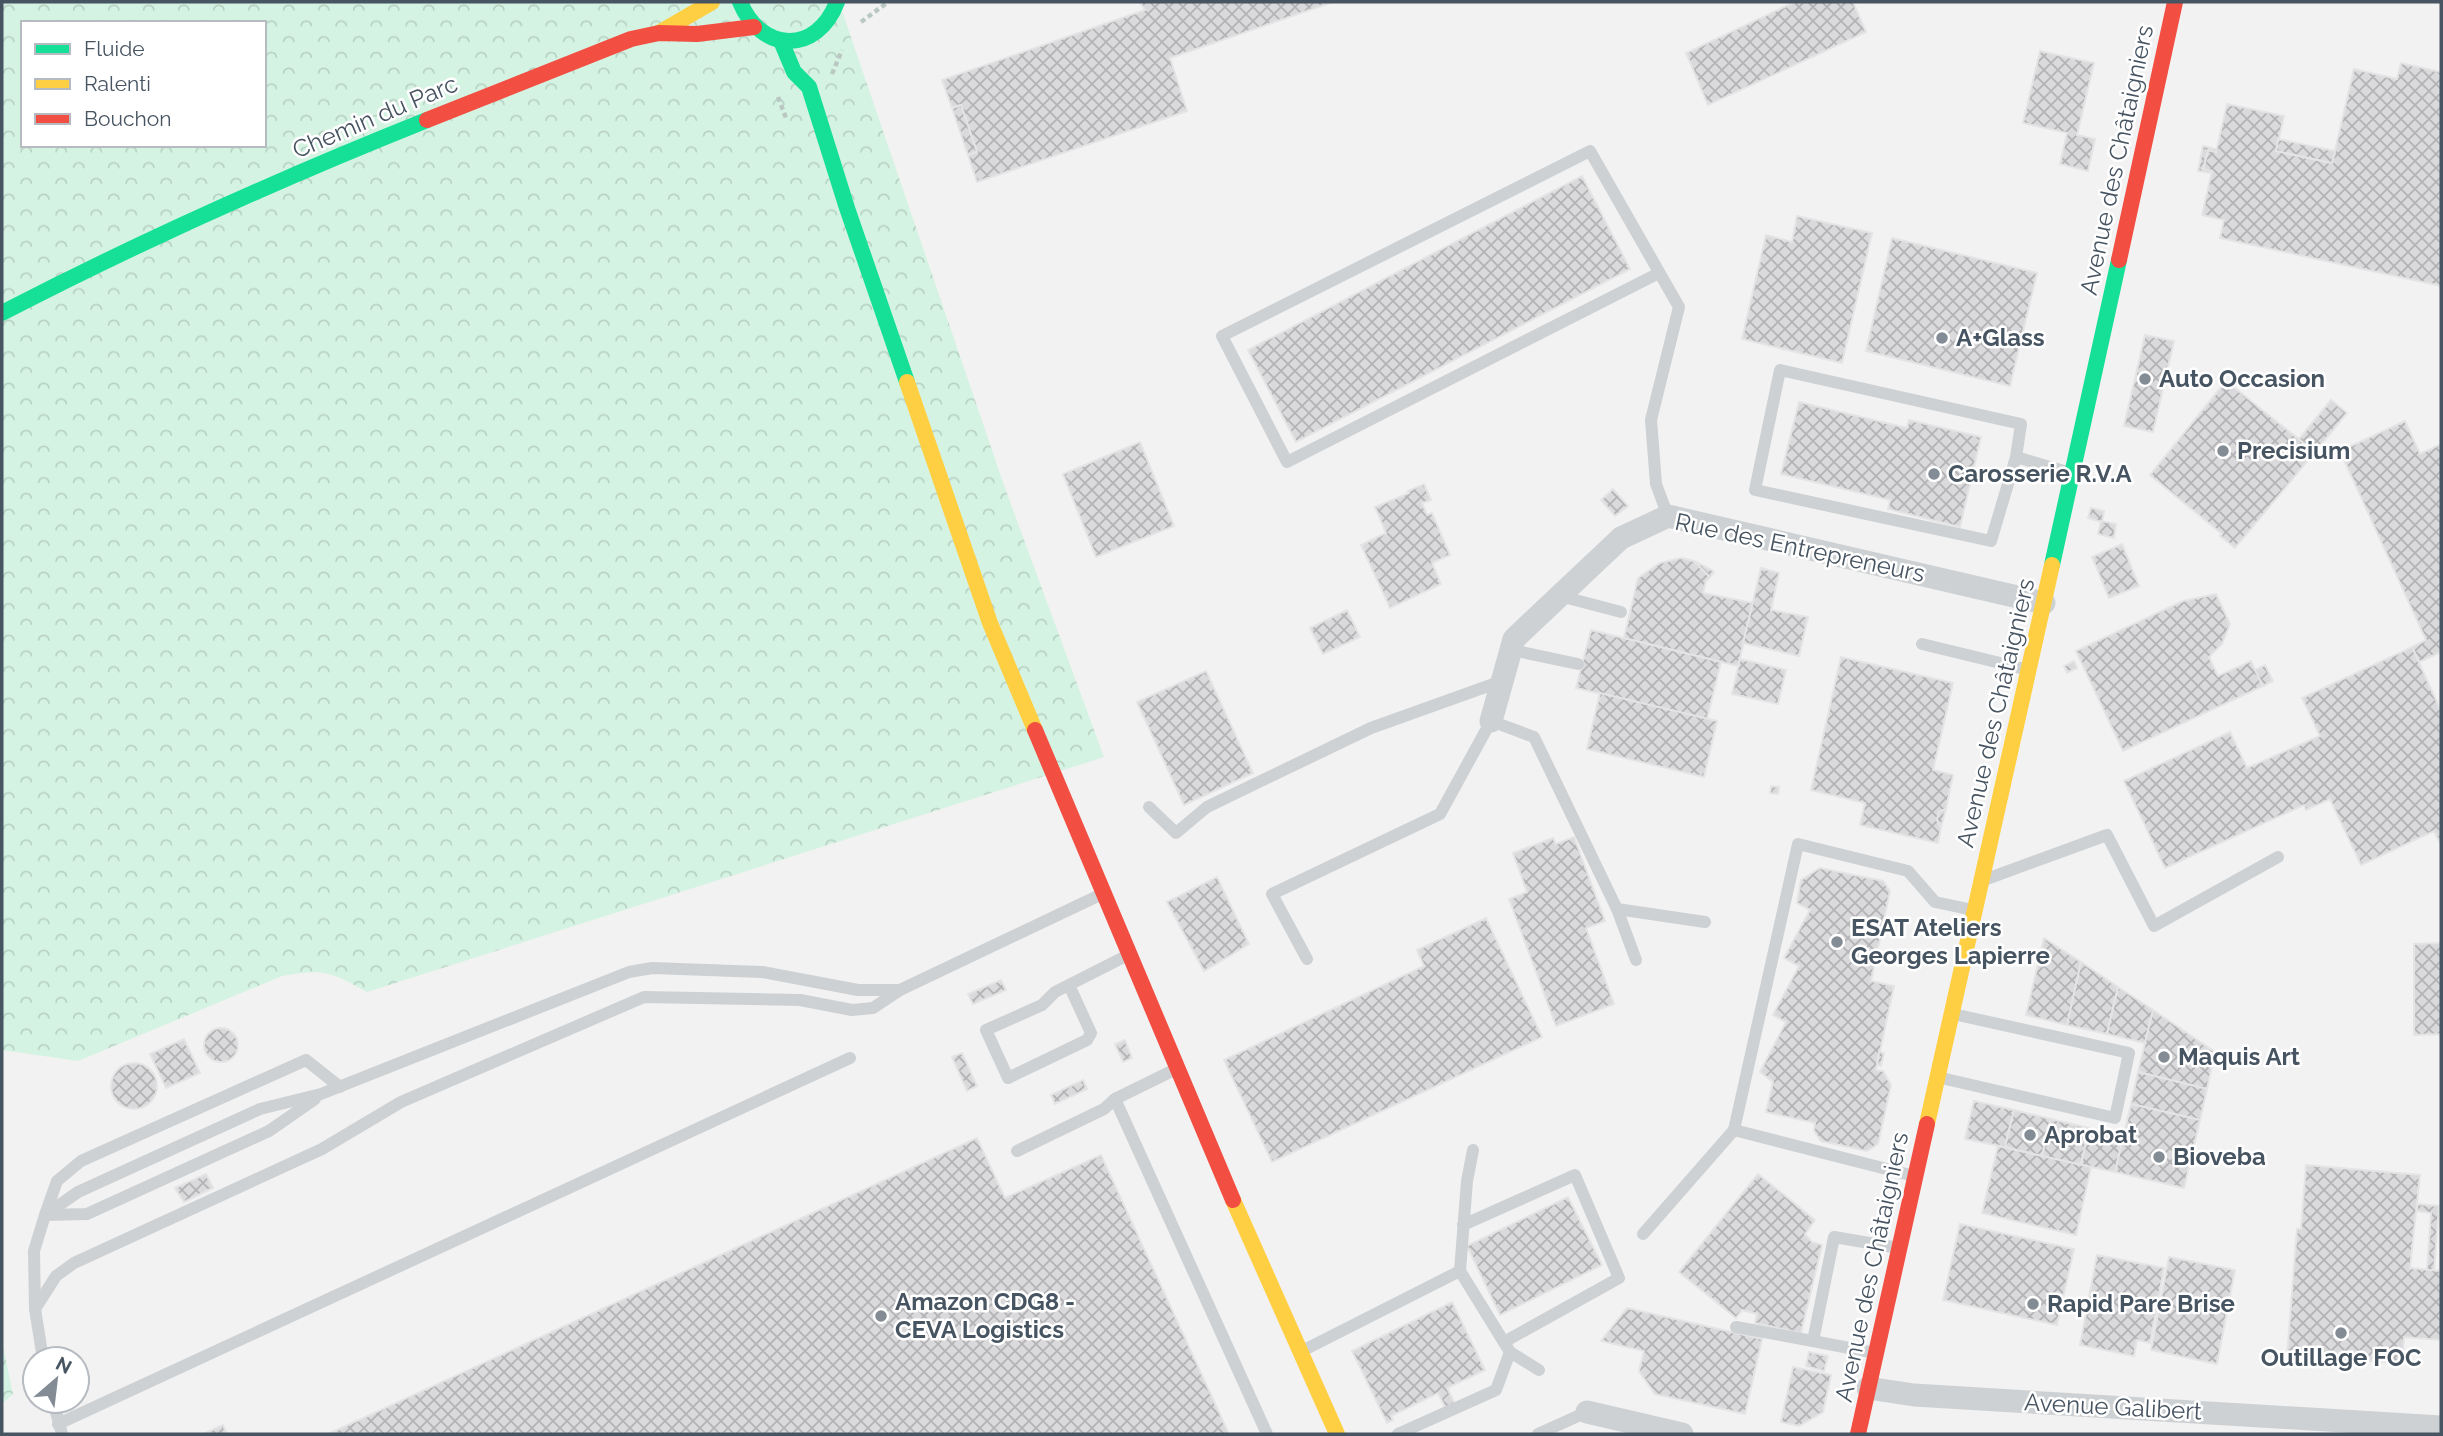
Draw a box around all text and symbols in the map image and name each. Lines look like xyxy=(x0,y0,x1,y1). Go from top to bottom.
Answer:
legend xyxy=(21,21,266,147)
street label: Avenue des Châtaigniers xyxy=(2074,22,2159,297)
text: Fluide xyxy=(84,36,145,61)
street label: Chemin du Parc xyxy=(288,69,462,164)
text: Ralenti xyxy=(84,71,151,96)
text: Bouchon xyxy=(84,106,171,131)
place label: A+Glass xyxy=(1956,323,2045,352)
marker: A+Glass xyxy=(1934,330,1950,346)
place label: Auto Occasion xyxy=(2159,364,2325,393)
marker: Auto Occasion xyxy=(2137,371,2153,387)
place label: Precisium xyxy=(2237,436,2350,465)
marker: Precisium xyxy=(2215,443,2231,459)
place label: Carosserie R.V.A xyxy=(1948,459,2132,488)
marker: Carosserie R.V.A xyxy=(1926,466,1942,482)
street label: Rue des Entrepreneurs xyxy=(1673,507,1928,588)
street label: Avenue des Châtaigniers xyxy=(1950,576,2041,850)
place label: ESAT Ateliers Georges Lapierre xyxy=(1851,913,2050,970)
marker: ESAT Ateliers Georges Lapierre xyxy=(1829,934,1845,950)
place label: Maquis Art xyxy=(2178,1042,2300,1071)
marker: Maquis Art xyxy=(2156,1049,2172,1065)
place label: Aprobat xyxy=(2044,1120,2137,1149)
marker: Aprobat xyxy=(2022,1127,2038,1143)
street label: Avenue des Châtaigniers xyxy=(1829,1129,1914,1404)
place label: Bioveba xyxy=(2173,1142,2266,1171)
marker: Bioveba xyxy=(2151,1149,2167,1165)
place label: Amazon CDG8 - CEVA Logistics xyxy=(895,1287,1075,1344)
place label: Rapid Pare Brise xyxy=(2047,1289,2235,1318)
marker: Rapid Pare Brise xyxy=(2025,1296,2041,1312)
marker: Amazon CDG8 - CEVA Logistics xyxy=(873,1308,889,1324)
marker: Outillage FOC xyxy=(2333,1325,2349,1341)
place label: Outillage FOC xyxy=(2261,1343,2422,1372)
north arrow xyxy=(21,1345,91,1415)
text: N xyxy=(52,1352,76,1378)
street label: Avenue Galibert xyxy=(2024,1387,2203,1426)

